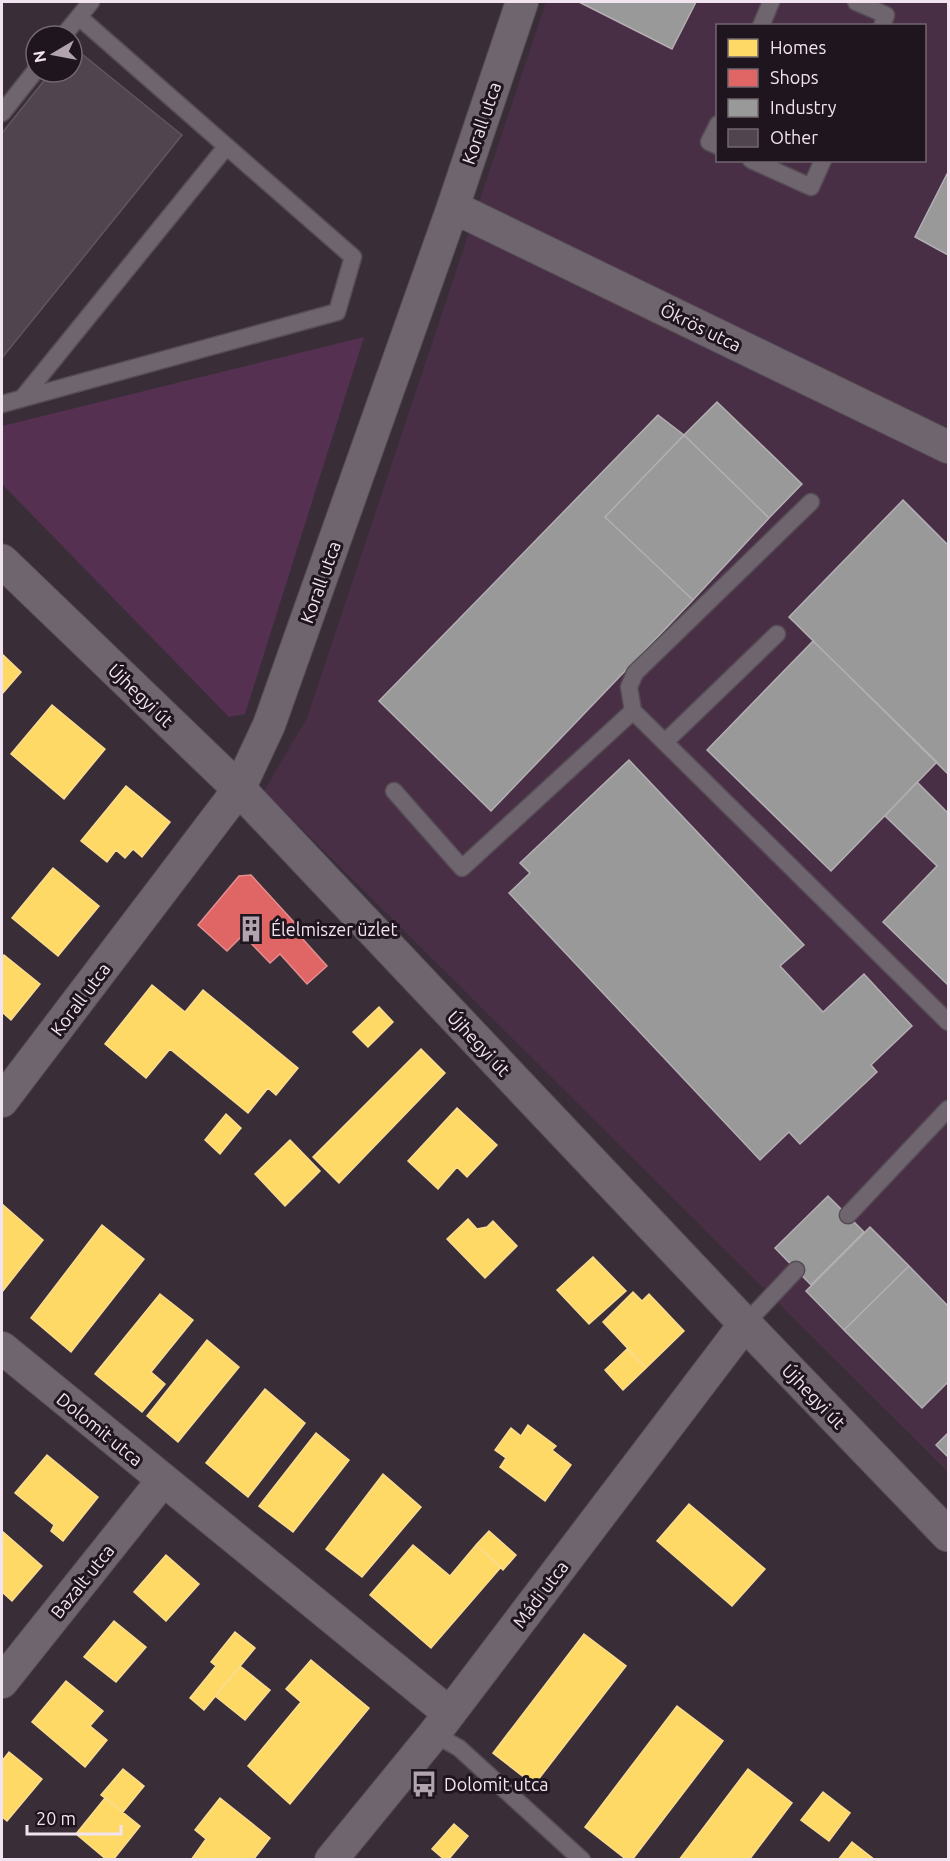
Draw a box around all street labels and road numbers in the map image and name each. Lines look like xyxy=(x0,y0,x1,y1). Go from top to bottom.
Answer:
street label: Korall utca xyxy=(458,79,504,167)
street label: Ökrös utca xyxy=(657,299,745,355)
street label: Korall utca xyxy=(296,538,344,626)
street label: Újhegyi út xyxy=(105,659,178,731)
street label: Korall utca xyxy=(46,959,114,1039)
street label: Újhegyi út xyxy=(444,1006,515,1080)
street label: Újhegyi út xyxy=(778,1359,850,1432)
street label: Dolomit utca xyxy=(53,1388,147,1470)
street label: Bazalt utca xyxy=(46,1540,118,1622)
street label: Mádi utca xyxy=(508,1557,572,1631)

